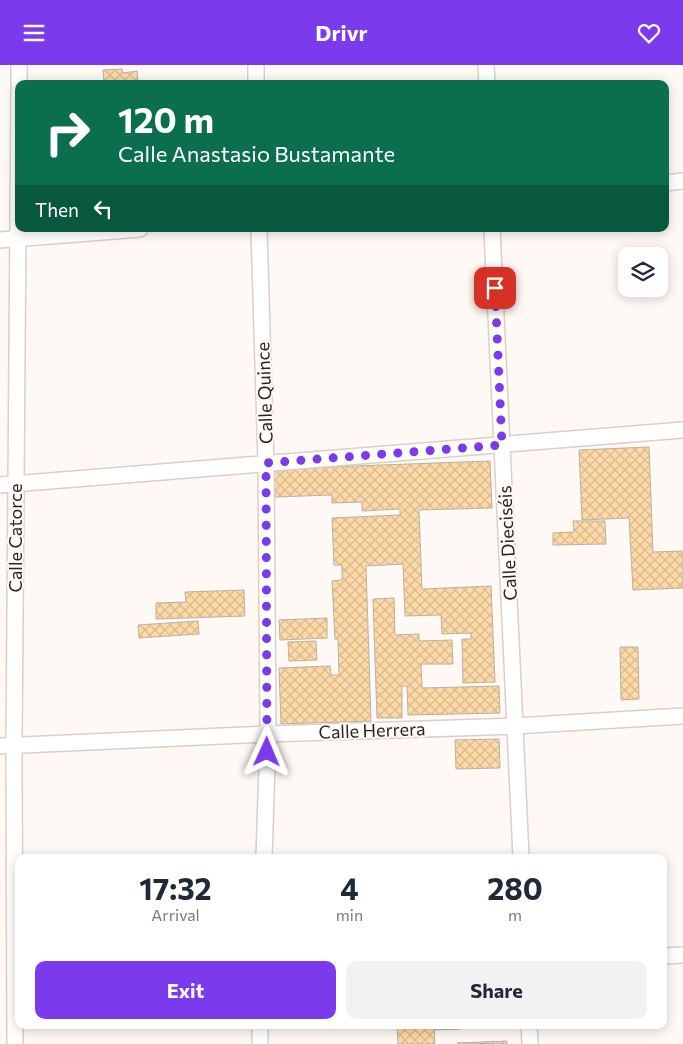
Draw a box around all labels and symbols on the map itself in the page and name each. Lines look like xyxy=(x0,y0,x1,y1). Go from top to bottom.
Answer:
pin xyxy=(474,267,516,309)
street label: Calle Quince xyxy=(251,342,277,444)
street label: Calle Catorce xyxy=(4,484,26,592)
street label: Calle Dieciséis xyxy=(493,485,521,601)
street label: Calle Herrera xyxy=(318,717,426,743)
position arrow xyxy=(240,725,292,777)

